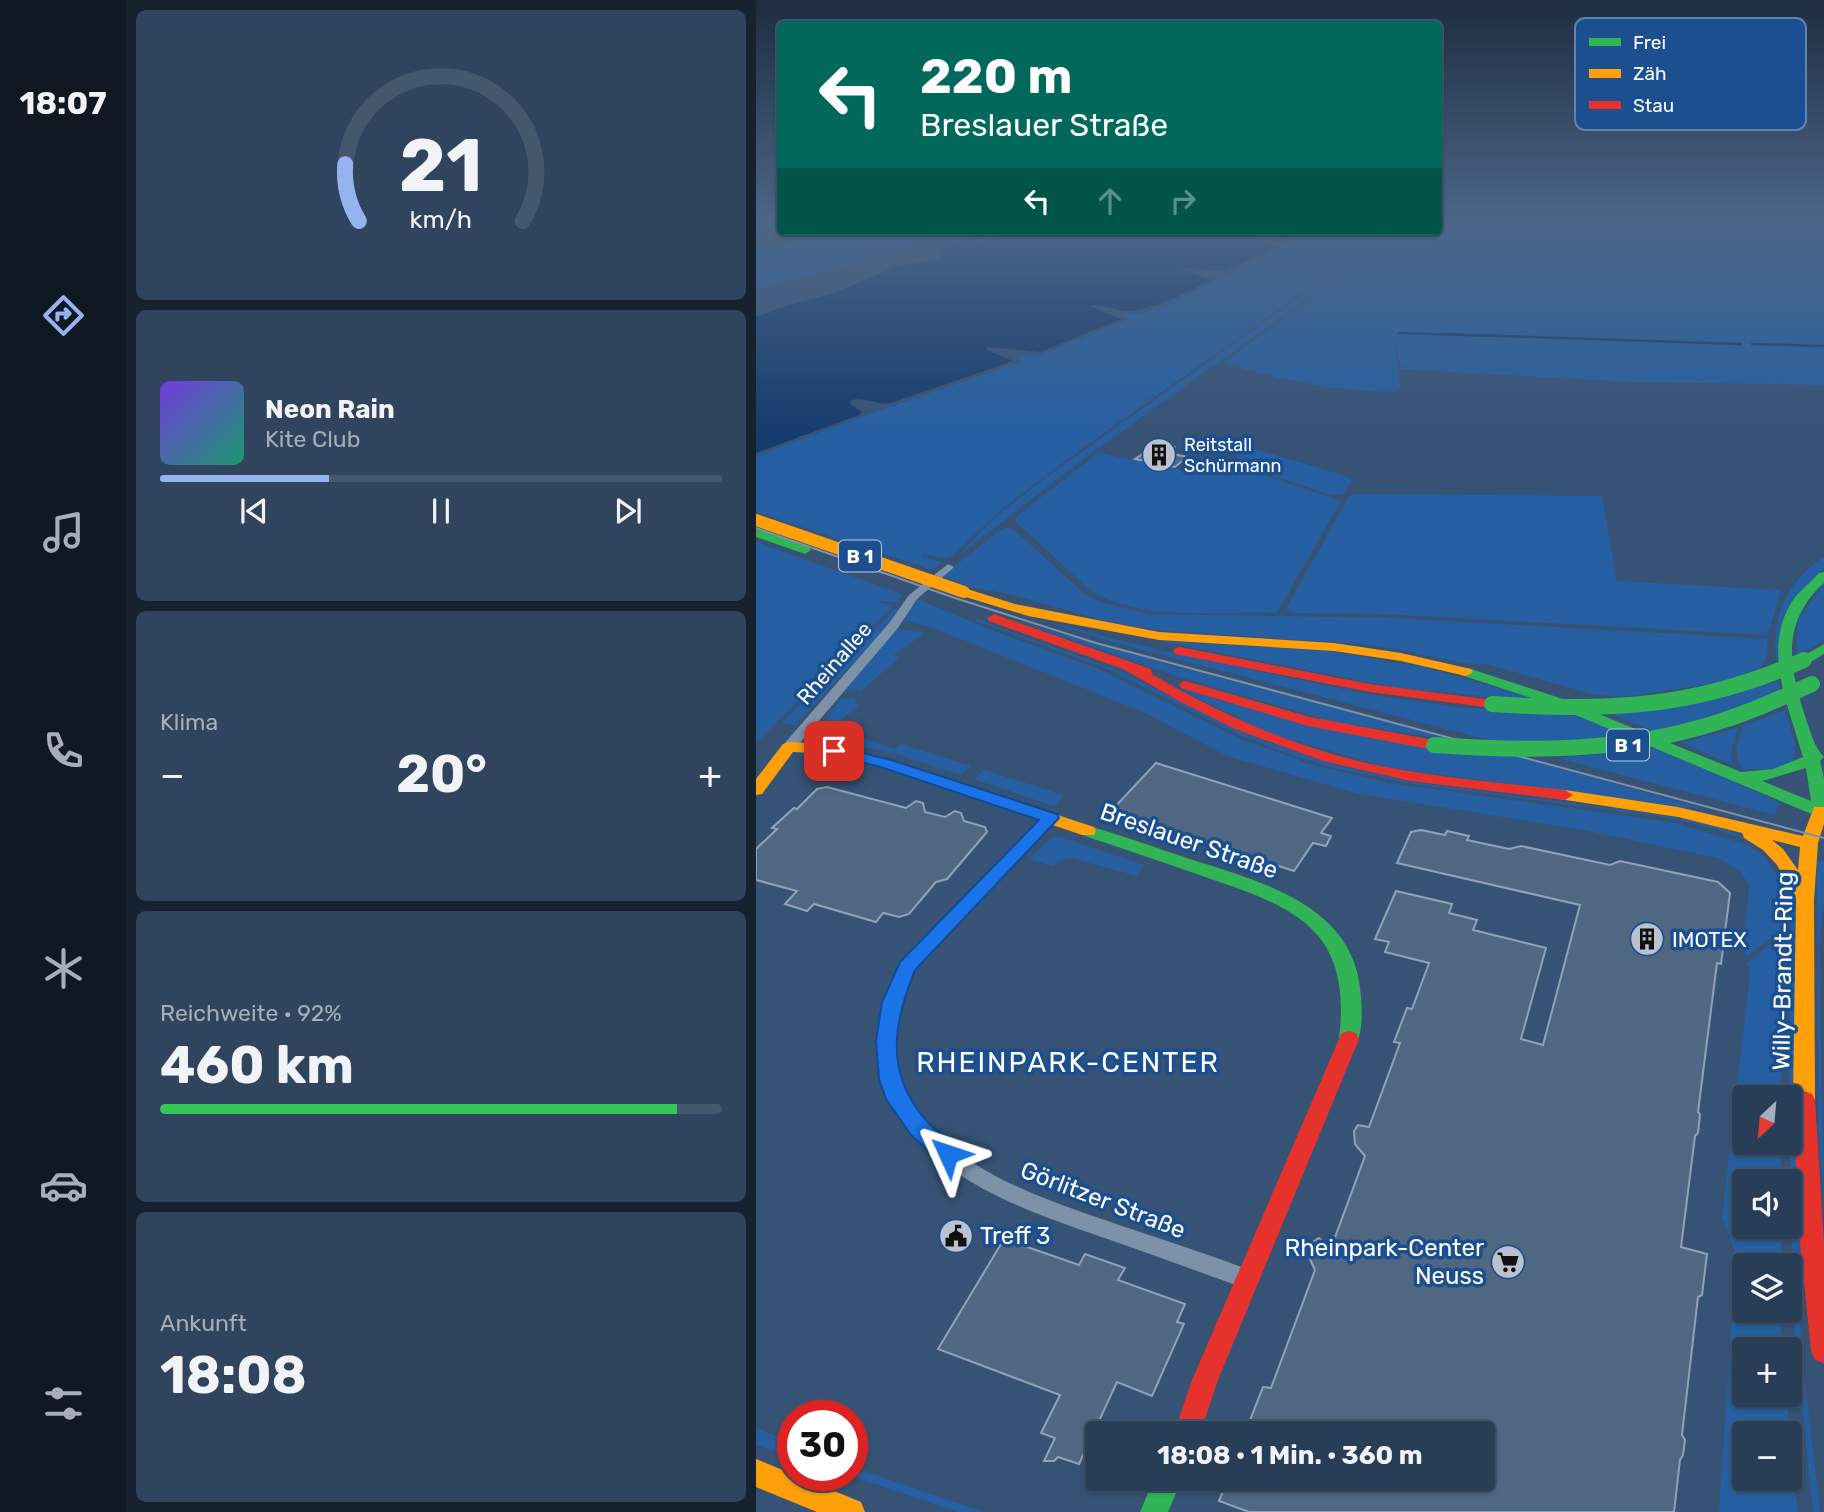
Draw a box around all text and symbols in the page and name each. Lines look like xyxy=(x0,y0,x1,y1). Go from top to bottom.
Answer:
legend xyxy=(1575,18,1806,130)
text: Frei xyxy=(1633,31,1666,54)
text: 220 m xyxy=(920,47,1072,105)
icon: left xyxy=(805,49,896,140)
text: Zäh xyxy=(1633,62,1666,85)
text: 18:07 xyxy=(19,84,107,122)
text: Stau xyxy=(1633,94,1674,117)
text: Breslauer Straße xyxy=(920,106,1168,144)
text: 21 xyxy=(399,124,483,210)
icon: left xyxy=(1018,182,1056,220)
icon: ahead xyxy=(1091,182,1129,220)
icon: right xyxy=(1164,182,1202,220)
text: km/h xyxy=(410,205,472,234)
icon: directions xyxy=(39,291,88,340)
text: Neon Rain xyxy=(265,394,395,425)
text: Kite Club xyxy=(265,425,360,453)
place label: Reitstall Schürmann xyxy=(1184,434,1282,477)
building icon: Reitstall Schürmann xyxy=(1140,436,1178,474)
icon: previous xyxy=(235,492,273,530)
icon: pause xyxy=(422,492,460,530)
icon: next xyxy=(609,492,647,530)
icon: music xyxy=(39,508,88,557)
road number: B 1 xyxy=(839,540,881,572)
street label: Rheinallee xyxy=(791,617,877,709)
text: Klima xyxy=(160,708,218,736)
pin xyxy=(804,721,864,781)
icon: phone xyxy=(39,726,88,775)
road number: B 1 xyxy=(1607,730,1649,760)
icon: arrive xyxy=(815,732,853,770)
text: 20° xyxy=(396,743,487,805)
text: − xyxy=(160,752,185,798)
text: + xyxy=(698,752,722,798)
street label: Breslauer Straße xyxy=(1096,797,1282,885)
street label: Willy-Brandt-Ring xyxy=(1767,871,1799,1071)
building icon: IMOTEX xyxy=(1628,920,1666,958)
place label: IMOTEX xyxy=(1672,927,1746,952)
icon: climate xyxy=(39,944,88,993)
text: Reichweite · 92% xyxy=(160,999,342,1027)
text: 460 km xyxy=(160,1034,354,1096)
district label: RHEINPARK-CENTER xyxy=(916,1046,1220,1079)
north arrow xyxy=(1732,1085,1802,1155)
map controls xyxy=(1732,1085,1802,1491)
position arrow xyxy=(911,1117,985,1191)
street label: Görlitzer Straße xyxy=(1017,1156,1189,1244)
icon: car xyxy=(39,1161,88,1210)
button: sound xyxy=(1732,1169,1802,1239)
public building icon: Treff 3 xyxy=(937,1217,975,1255)
place label: Treff 3 xyxy=(980,1222,1051,1250)
place label: Rheinpark-Center Neuss xyxy=(1284,1234,1484,1290)
supermarket icon: Rheinpark-Center Neuss xyxy=(1489,1243,1527,1281)
button: layers xyxy=(1732,1253,1802,1323)
text: Ankunft xyxy=(160,1309,247,1337)
button: + xyxy=(1732,1337,1802,1407)
text: 18:08 xyxy=(160,1344,307,1406)
icon: filters xyxy=(39,1379,88,1428)
speed limit sign: 30 xyxy=(777,1400,868,1491)
button: − xyxy=(1732,1421,1802,1491)
text: 18:08 · 1 Min. · 360 m xyxy=(1157,1440,1423,1471)

